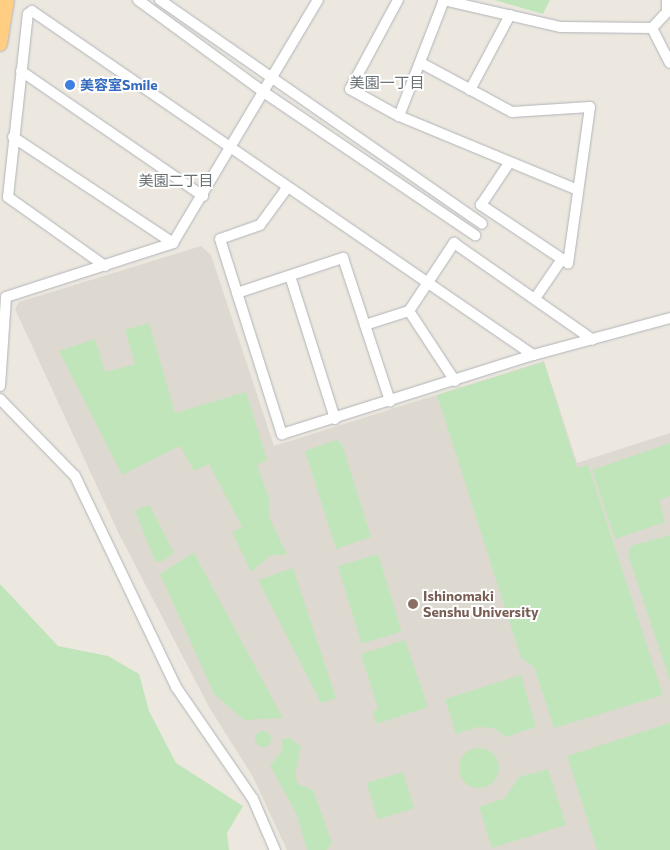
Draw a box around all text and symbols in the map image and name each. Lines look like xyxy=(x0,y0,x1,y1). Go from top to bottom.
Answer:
district label: 美園一丁目 xyxy=(350,74,424,92)
place label: 美容室Smile xyxy=(80,77,158,93)
marker: 美容室Smile xyxy=(64,79,76,91)
district label: 美園二丁目 xyxy=(139,172,213,190)
place label: Ishinomaki Senshu University xyxy=(423,588,539,620)
marker: Ishinomaki Senshu University xyxy=(407,598,419,610)

